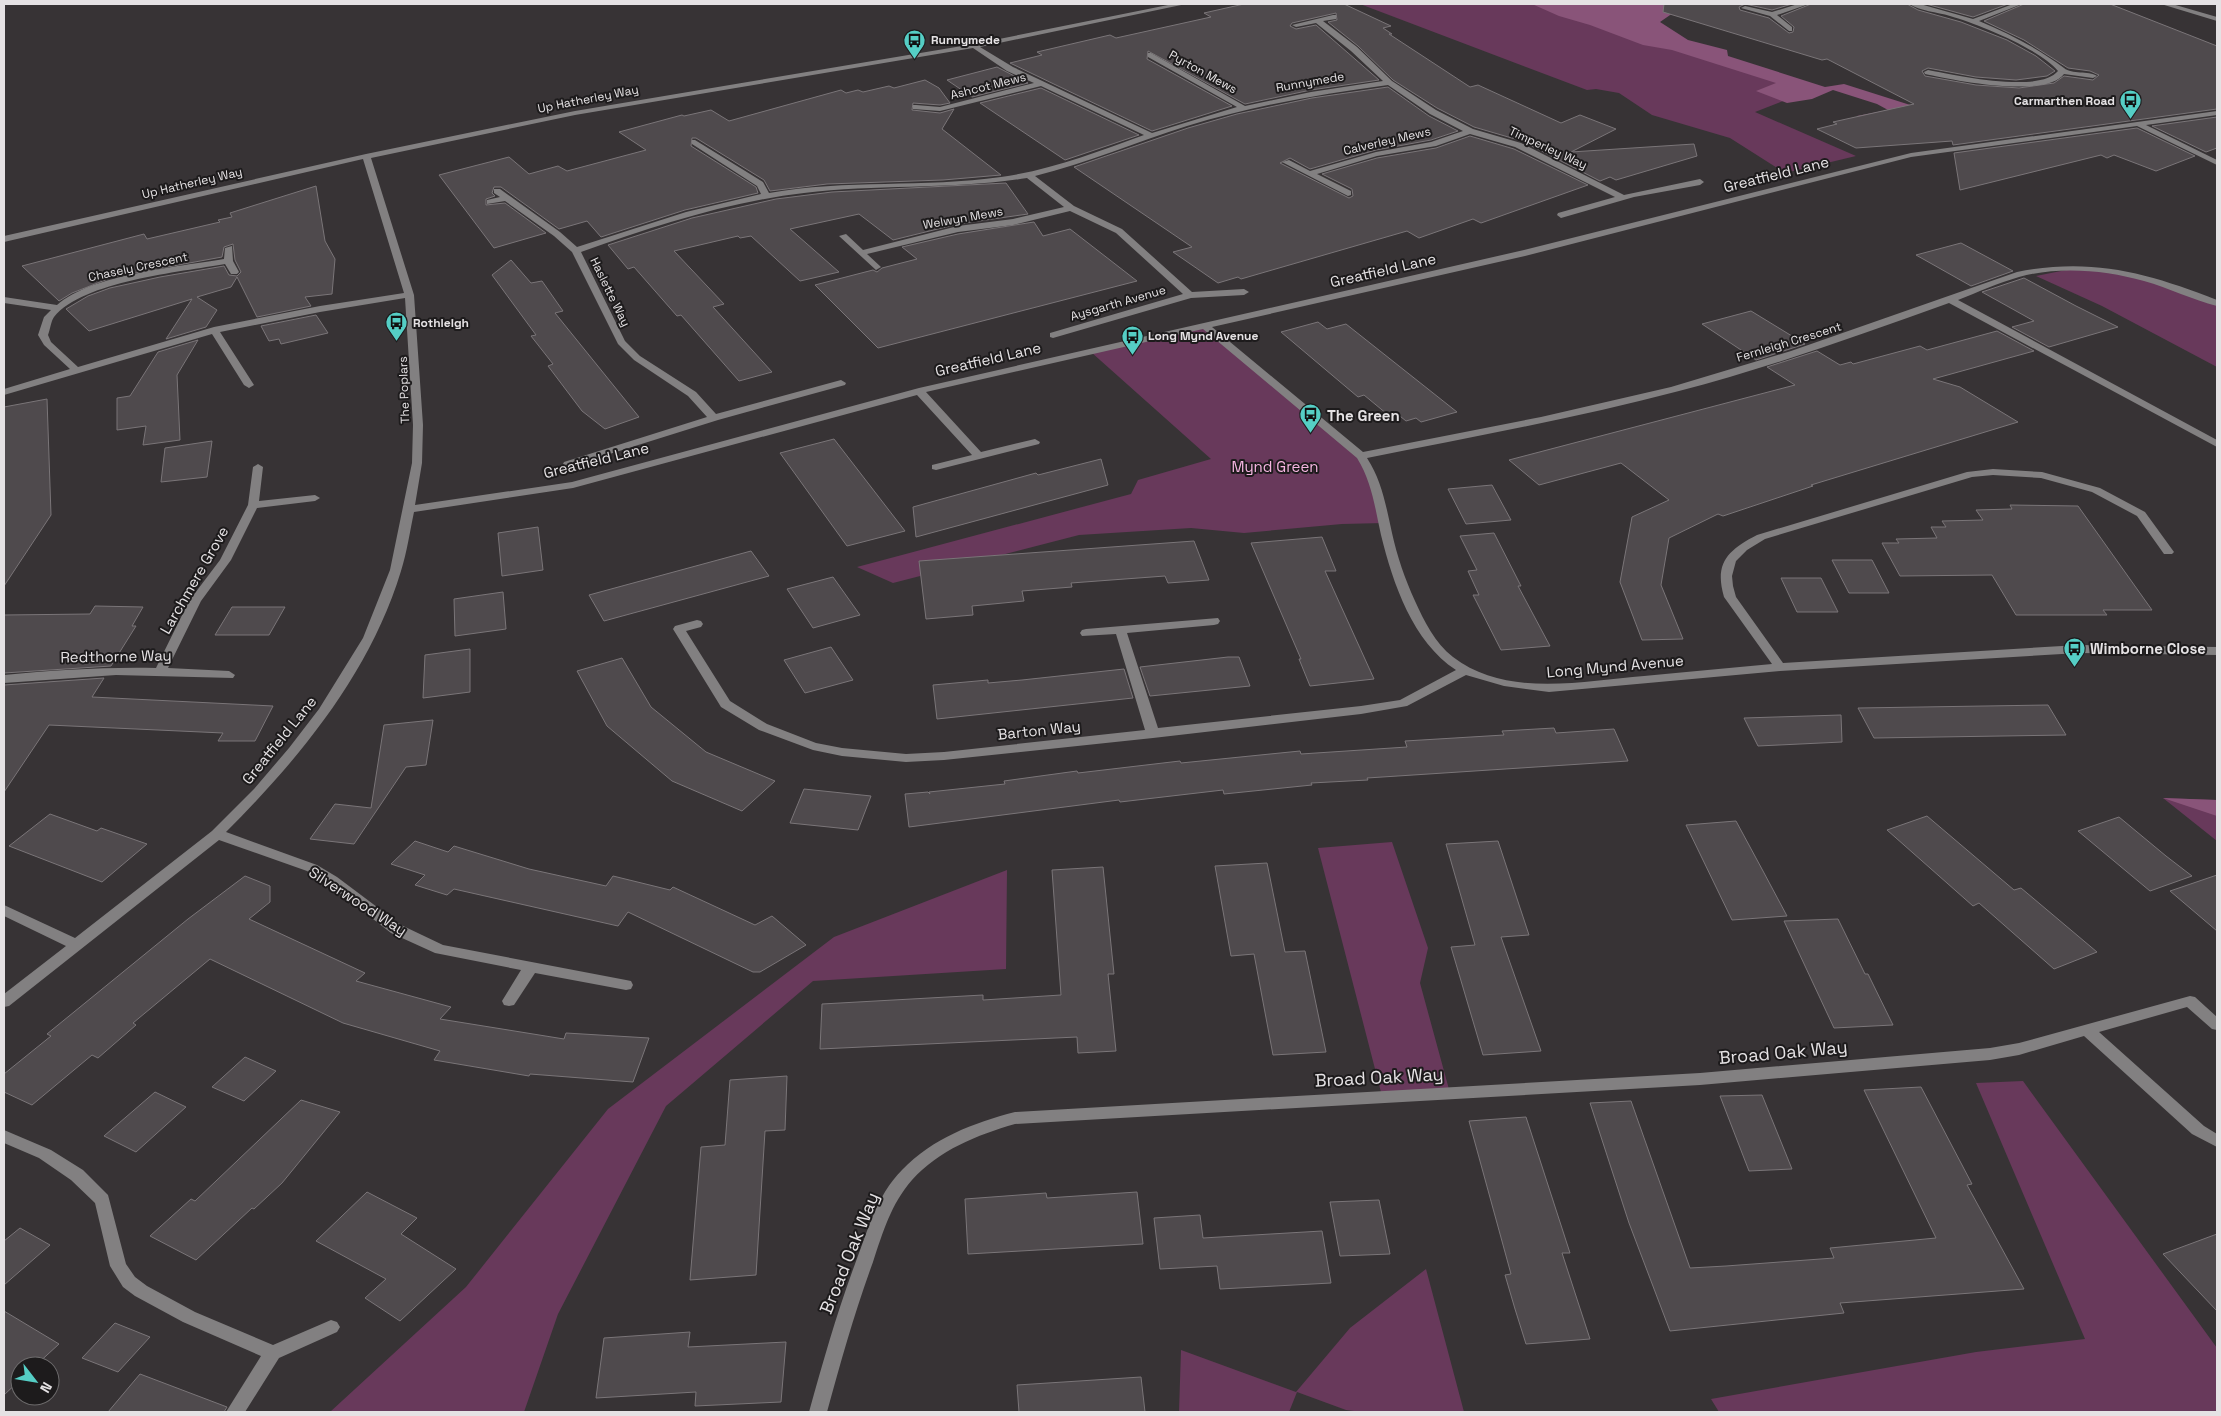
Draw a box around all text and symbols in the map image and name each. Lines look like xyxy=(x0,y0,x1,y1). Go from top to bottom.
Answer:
bus stop icon: Runnymede xyxy=(903,28,927,59)
place label: Runnymede xyxy=(931,32,1000,48)
street label: Pyrton Mews xyxy=(1166,47,1240,97)
street label: Runnymede xyxy=(1275,68,1345,96)
street label: Ashcot Mews xyxy=(948,69,1028,103)
street label: Up Hatherley Way xyxy=(536,81,640,117)
bus stop icon: Carmarthen Road xyxy=(2119,89,2143,120)
place label: Carmarthen Road xyxy=(2014,93,2115,109)
street label: Calverley Mews xyxy=(1342,123,1432,159)
street label: Timperley Way xyxy=(1506,123,1590,173)
street label: Greatfield Lane xyxy=(1721,152,1831,196)
street label: Up Hatherley Way xyxy=(140,164,244,202)
street label: Welwyn Mews xyxy=(922,203,1004,233)
street label: Chasely Crescent xyxy=(87,249,189,285)
street label: Greatfield Lane xyxy=(1328,249,1438,291)
street label: Haslette Way xyxy=(586,255,634,329)
street label: Aysgarth Avenue xyxy=(1068,282,1168,324)
bus stop icon: Rothleigh xyxy=(385,311,409,342)
place label: Rothleigh xyxy=(413,315,469,331)
street label: Fernleigh Crescent xyxy=(1735,318,1843,366)
bus stop icon: Long Mynd Avenue xyxy=(1120,324,1144,355)
place label: Long Mynd Avenue xyxy=(1148,328,1258,344)
street label: Greatfield Lane xyxy=(933,338,1043,380)
street label: The Poplars xyxy=(395,356,413,424)
bus stop icon: The Green xyxy=(1299,403,1323,434)
place label: The Green xyxy=(1327,406,1400,425)
street label: Greatfield Lane xyxy=(541,438,651,482)
park label: Mynd Green xyxy=(1231,457,1319,476)
street label: Larchmere Grove xyxy=(155,523,233,637)
bus stop icon: Wimborne Close xyxy=(2062,636,2086,667)
place label: Wimborne Close xyxy=(2090,639,2206,658)
street label: Redthorne Way xyxy=(60,646,172,666)
street label: Long Mynd Avenue xyxy=(1546,651,1685,681)
street label: Greatfield Lane xyxy=(238,692,320,788)
street label: Barton Way xyxy=(996,716,1082,744)
street label: Silverwood Way xyxy=(305,862,411,940)
street label: Broad Oak Way xyxy=(1718,1035,1848,1069)
street label: Broad Oak Way xyxy=(1314,1062,1444,1092)
street label: Broad Oak Way xyxy=(814,1189,884,1317)
north arrow xyxy=(10,1356,60,1406)
text: N xyxy=(36,1379,56,1396)

